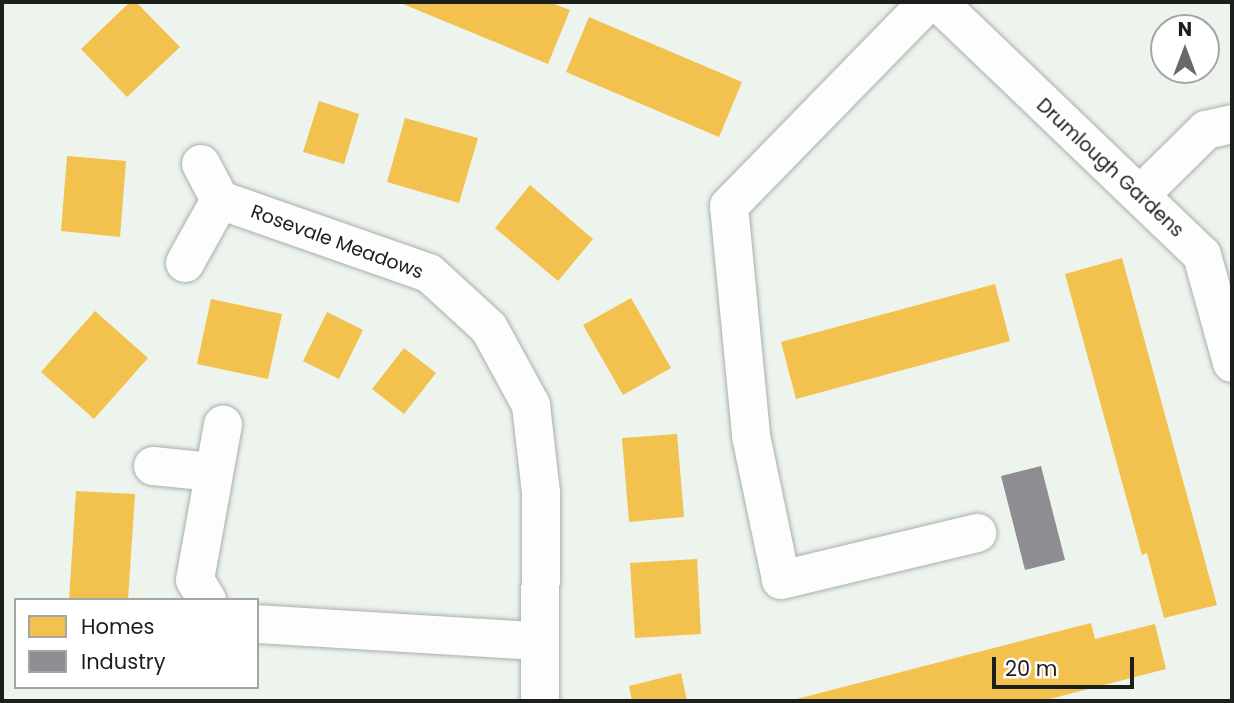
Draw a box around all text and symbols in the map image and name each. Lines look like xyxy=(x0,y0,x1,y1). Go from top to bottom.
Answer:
north arrow xyxy=(1150,14,1220,84)
text: N xyxy=(1178,16,1192,43)
street label: Drumlough Gardens xyxy=(1032,94,1188,242)
street label: Rosevale Meadows xyxy=(248,200,426,284)
legend xyxy=(14,598,259,689)
text: Homes xyxy=(81,612,155,641)
scale bar xyxy=(996,644,1138,688)
text: Industry xyxy=(81,647,166,676)
text: 20 m xyxy=(1005,654,1058,683)

